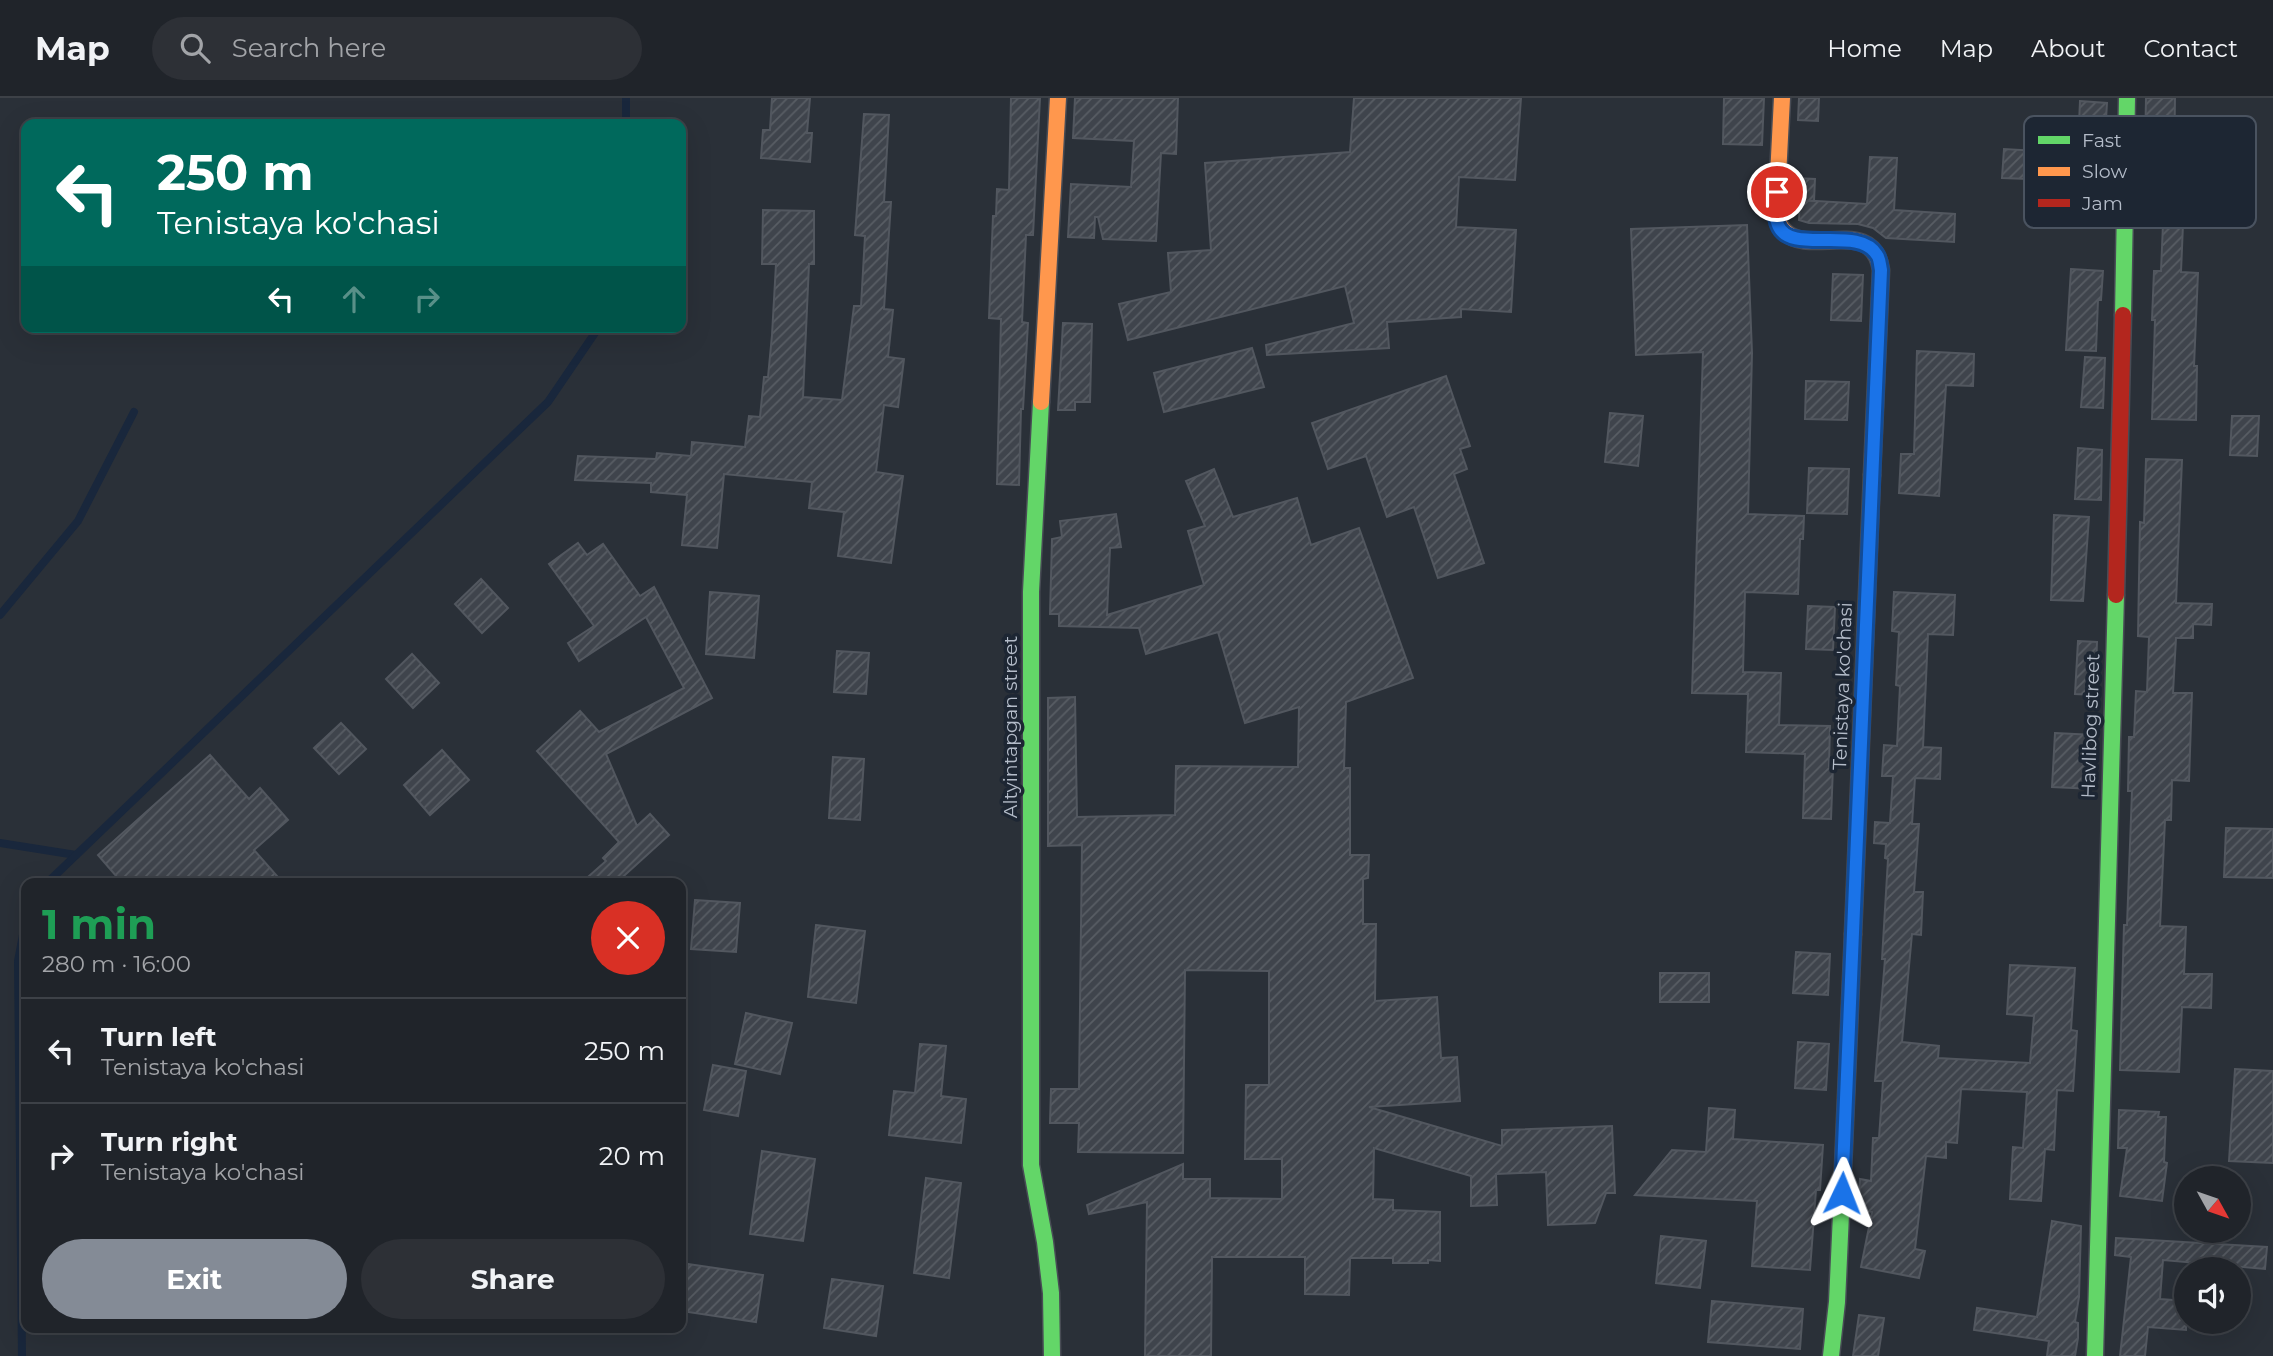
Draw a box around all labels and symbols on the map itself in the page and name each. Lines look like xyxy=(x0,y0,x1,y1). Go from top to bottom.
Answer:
legend xyxy=(2024,116,2256,228)
text: Fast xyxy=(2082,129,2122,152)
text: Slow xyxy=(2082,160,2127,183)
pin xyxy=(1747,162,1807,222)
text: Jam xyxy=(2081,192,2123,215)
street label: Tenistaya ko'chasi xyxy=(1828,602,1857,770)
street label: Altyintapgan street xyxy=(999,636,1022,818)
street label: Hаvlibog street xyxy=(2076,653,2105,799)
position arrow xyxy=(1805,1156,1879,1230)
north arrow xyxy=(2174,1166,2250,1242)

